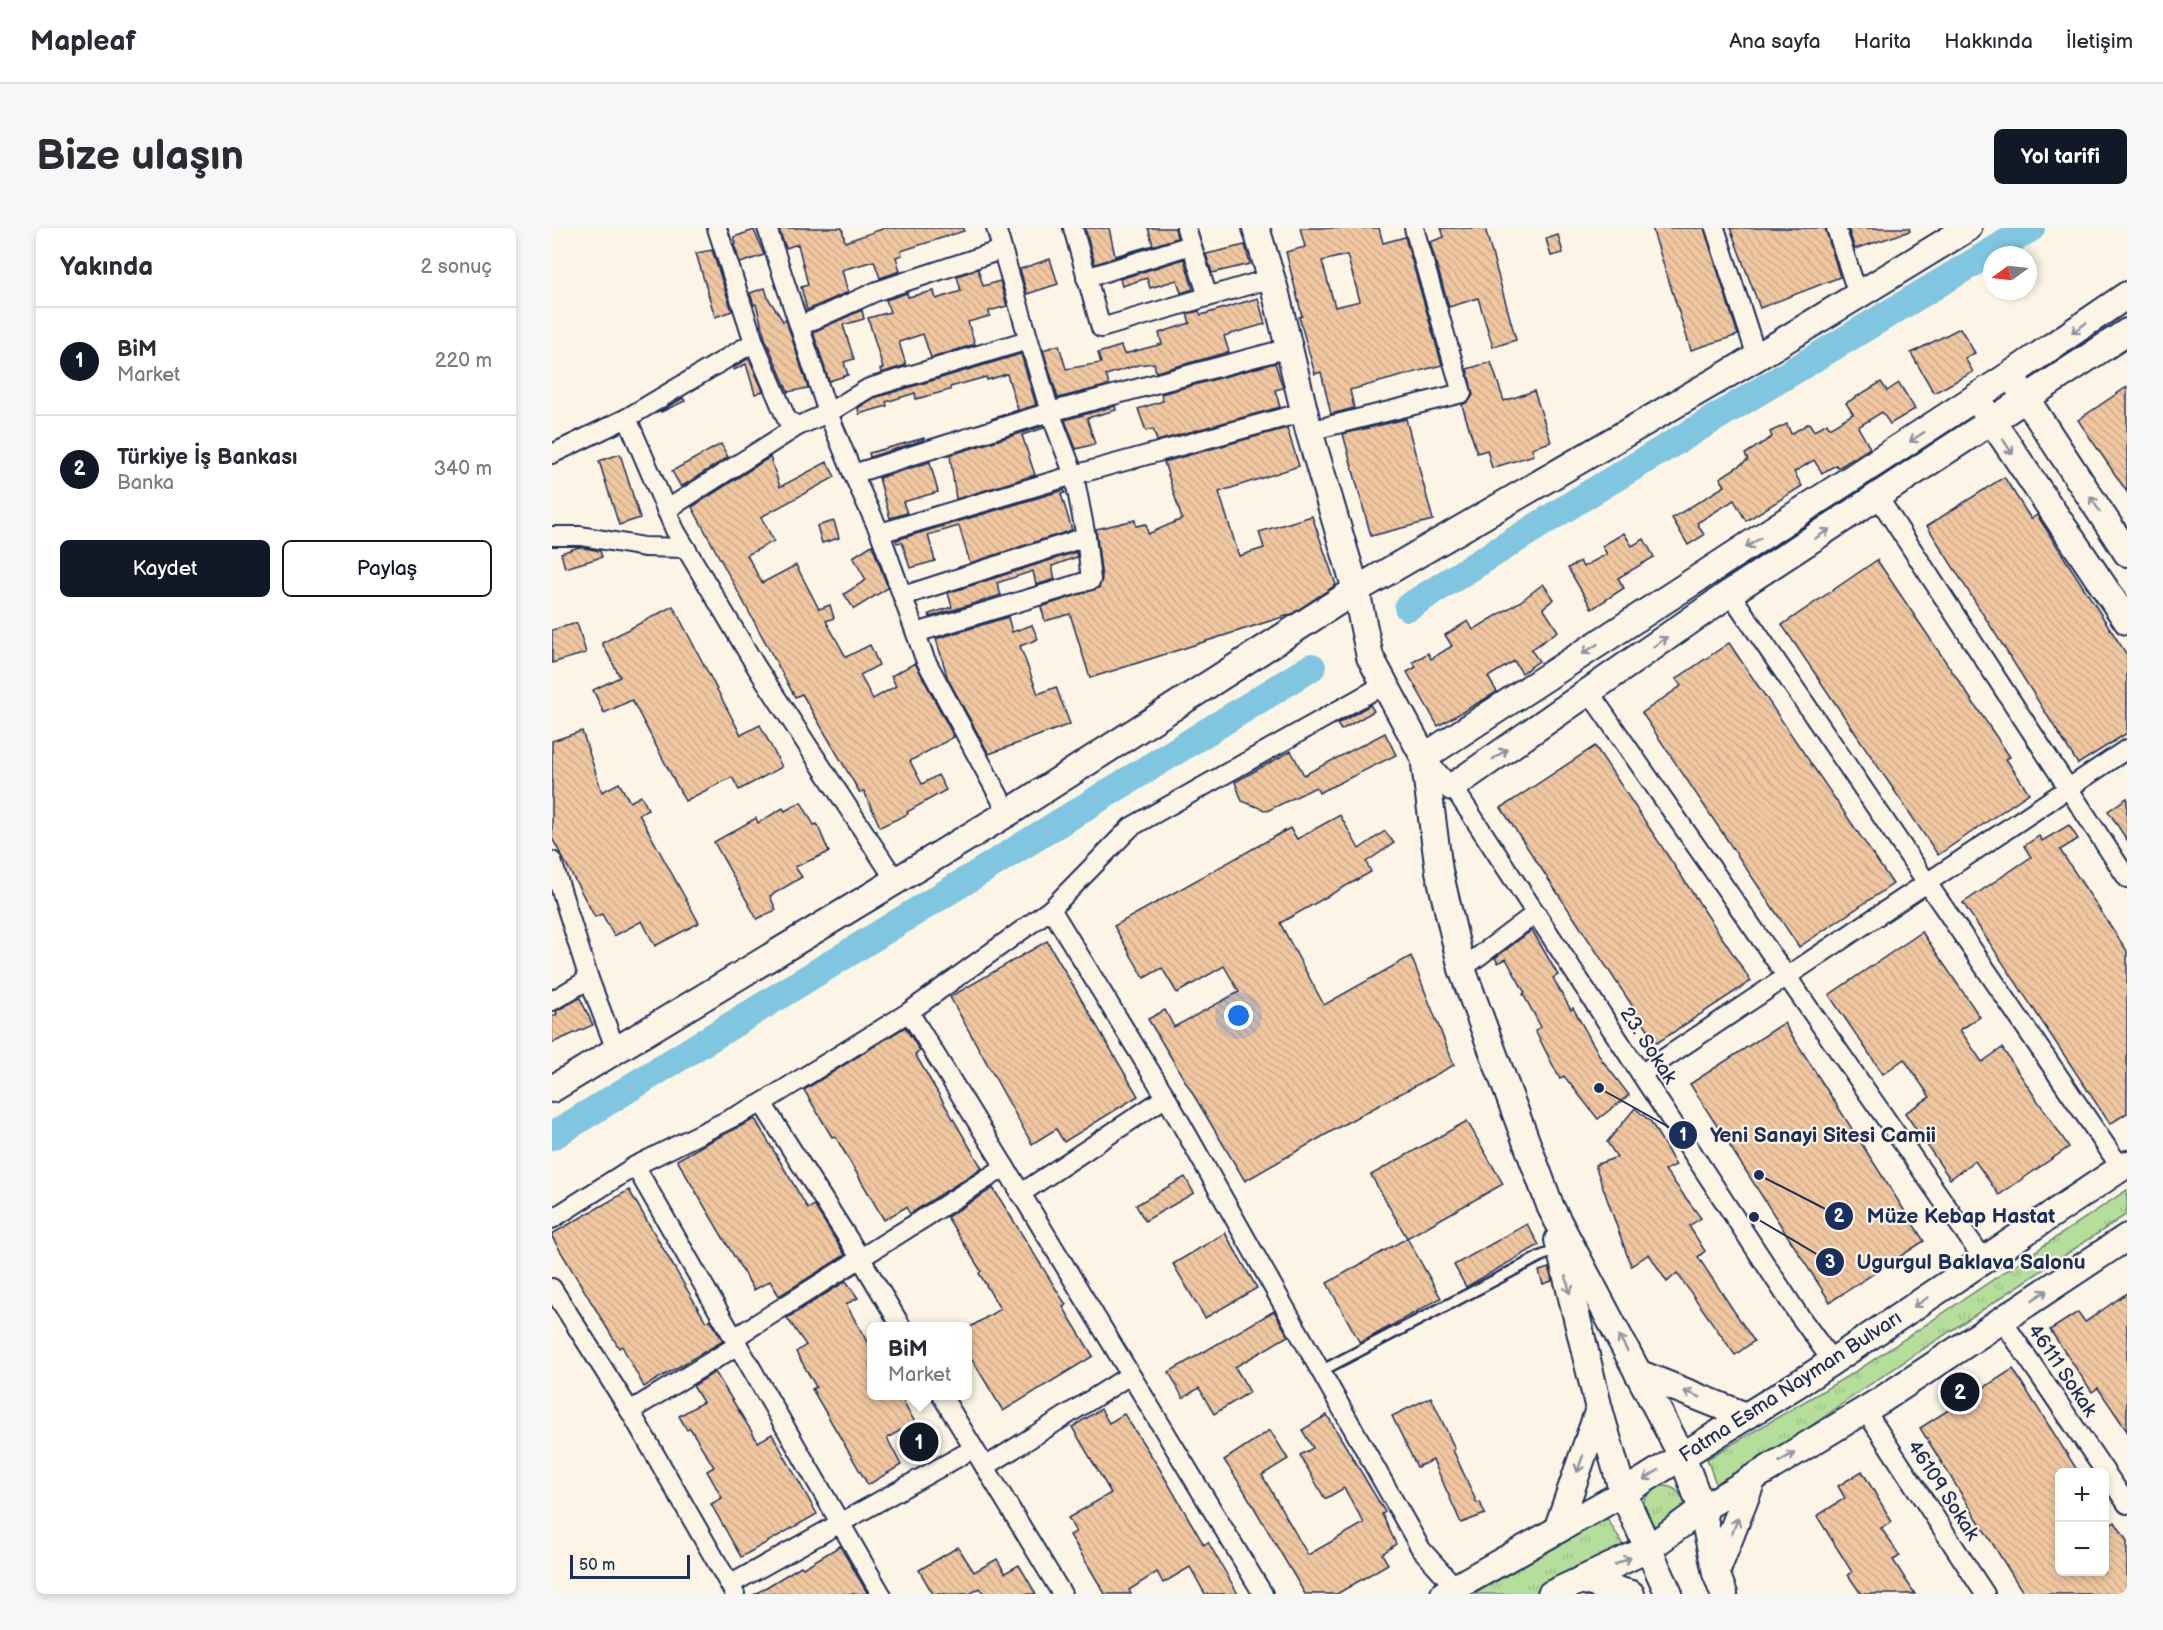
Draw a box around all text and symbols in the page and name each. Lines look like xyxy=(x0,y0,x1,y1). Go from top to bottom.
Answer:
text: Mapleaf xyxy=(30,25,136,58)
text: Ana sayfa xyxy=(1729,29,1821,54)
text: Harita xyxy=(1854,29,1911,54)
text: Hakkında xyxy=(1944,29,2033,54)
text: İletişim xyxy=(2066,29,2133,54)
button: Yol tarifi xyxy=(1994,129,2127,184)
text: Bize ulaşın xyxy=(36,131,244,182)
north arrow xyxy=(1983,246,2037,300)
text: Yakında xyxy=(60,252,153,283)
text: 2 sonuç xyxy=(421,255,492,279)
one-way arrow xyxy=(2071,322,2087,334)
text: BiM xyxy=(117,336,157,363)
text: 1 xyxy=(75,349,84,373)
text: 220 m xyxy=(435,349,492,373)
text: Market xyxy=(117,363,180,387)
one-way arrow xyxy=(1909,431,1926,443)
one-way arrow xyxy=(2002,438,2014,454)
text: Türkiye İş Bankası xyxy=(117,444,297,471)
text: 2 xyxy=(74,457,85,481)
text: 340 m xyxy=(434,457,492,481)
text: Banka xyxy=(117,471,174,495)
one-way arrow xyxy=(2089,496,2101,513)
one-way arrow xyxy=(1813,528,1829,540)
one-way arrow xyxy=(1746,537,1762,549)
button: Kaydet xyxy=(60,540,270,597)
button: Paylaş xyxy=(282,540,492,597)
one-way arrow xyxy=(1651,636,1667,648)
one-way arrow xyxy=(1582,644,1599,656)
one-way arrow xyxy=(1491,748,1507,760)
your location xyxy=(1224,1001,1253,1030)
street label: 23. Sokak xyxy=(1615,1003,1682,1089)
callout: Yeni Sanayi Sitesi Camii xyxy=(1668,1116,1948,1155)
text: Yeni Sanayi Sitesi Camii xyxy=(1710,1123,1936,1148)
text: 1 xyxy=(1679,1125,1687,1146)
callout: Müze Kebap Hastat xyxy=(1824,1196,2067,1235)
text: Müze Kebap Hastat xyxy=(1867,1204,2055,1229)
text: 2 xyxy=(1834,1206,1845,1227)
callout: Ugurgul Baklava Salonu xyxy=(1815,1242,2097,1281)
text: Ugurgul Baklava Salonu xyxy=(1857,1250,2085,1275)
text: 3 xyxy=(1825,1252,1835,1273)
one-way arrow xyxy=(1563,1275,1575,1294)
one-way arrow xyxy=(2031,1289,2047,1301)
one-way arrow xyxy=(1914,1296,1930,1308)
street label: Fatma Esma Nayman Bulvarı xyxy=(1675,1306,1906,1468)
street label: 46111 Sokak xyxy=(2022,1320,2102,1422)
popup xyxy=(867,1322,972,1400)
one-way arrow xyxy=(1617,1335,1629,1352)
text: BiM xyxy=(888,1336,928,1363)
text: Market xyxy=(888,1363,951,1387)
pin: 2 xyxy=(1940,1370,1980,1414)
one-way arrow xyxy=(1683,1388,1702,1399)
pin: 1 xyxy=(900,1420,938,1464)
street label: 46109 Sokak xyxy=(1902,1436,1985,1545)
one-way arrow xyxy=(1779,1451,1796,1464)
one-way arrow xyxy=(1573,1454,1584,1473)
map controls xyxy=(2055,1468,2109,1576)
button: + xyxy=(2055,1468,2109,1522)
one-way arrow xyxy=(1643,1469,1660,1481)
one-way arrow xyxy=(1730,1517,1741,1535)
button: − xyxy=(2055,1522,2109,1576)
scale bar xyxy=(570,1552,690,1580)
one-way arrow xyxy=(1613,1555,1631,1566)
text: 50 m xyxy=(579,1556,615,1575)

